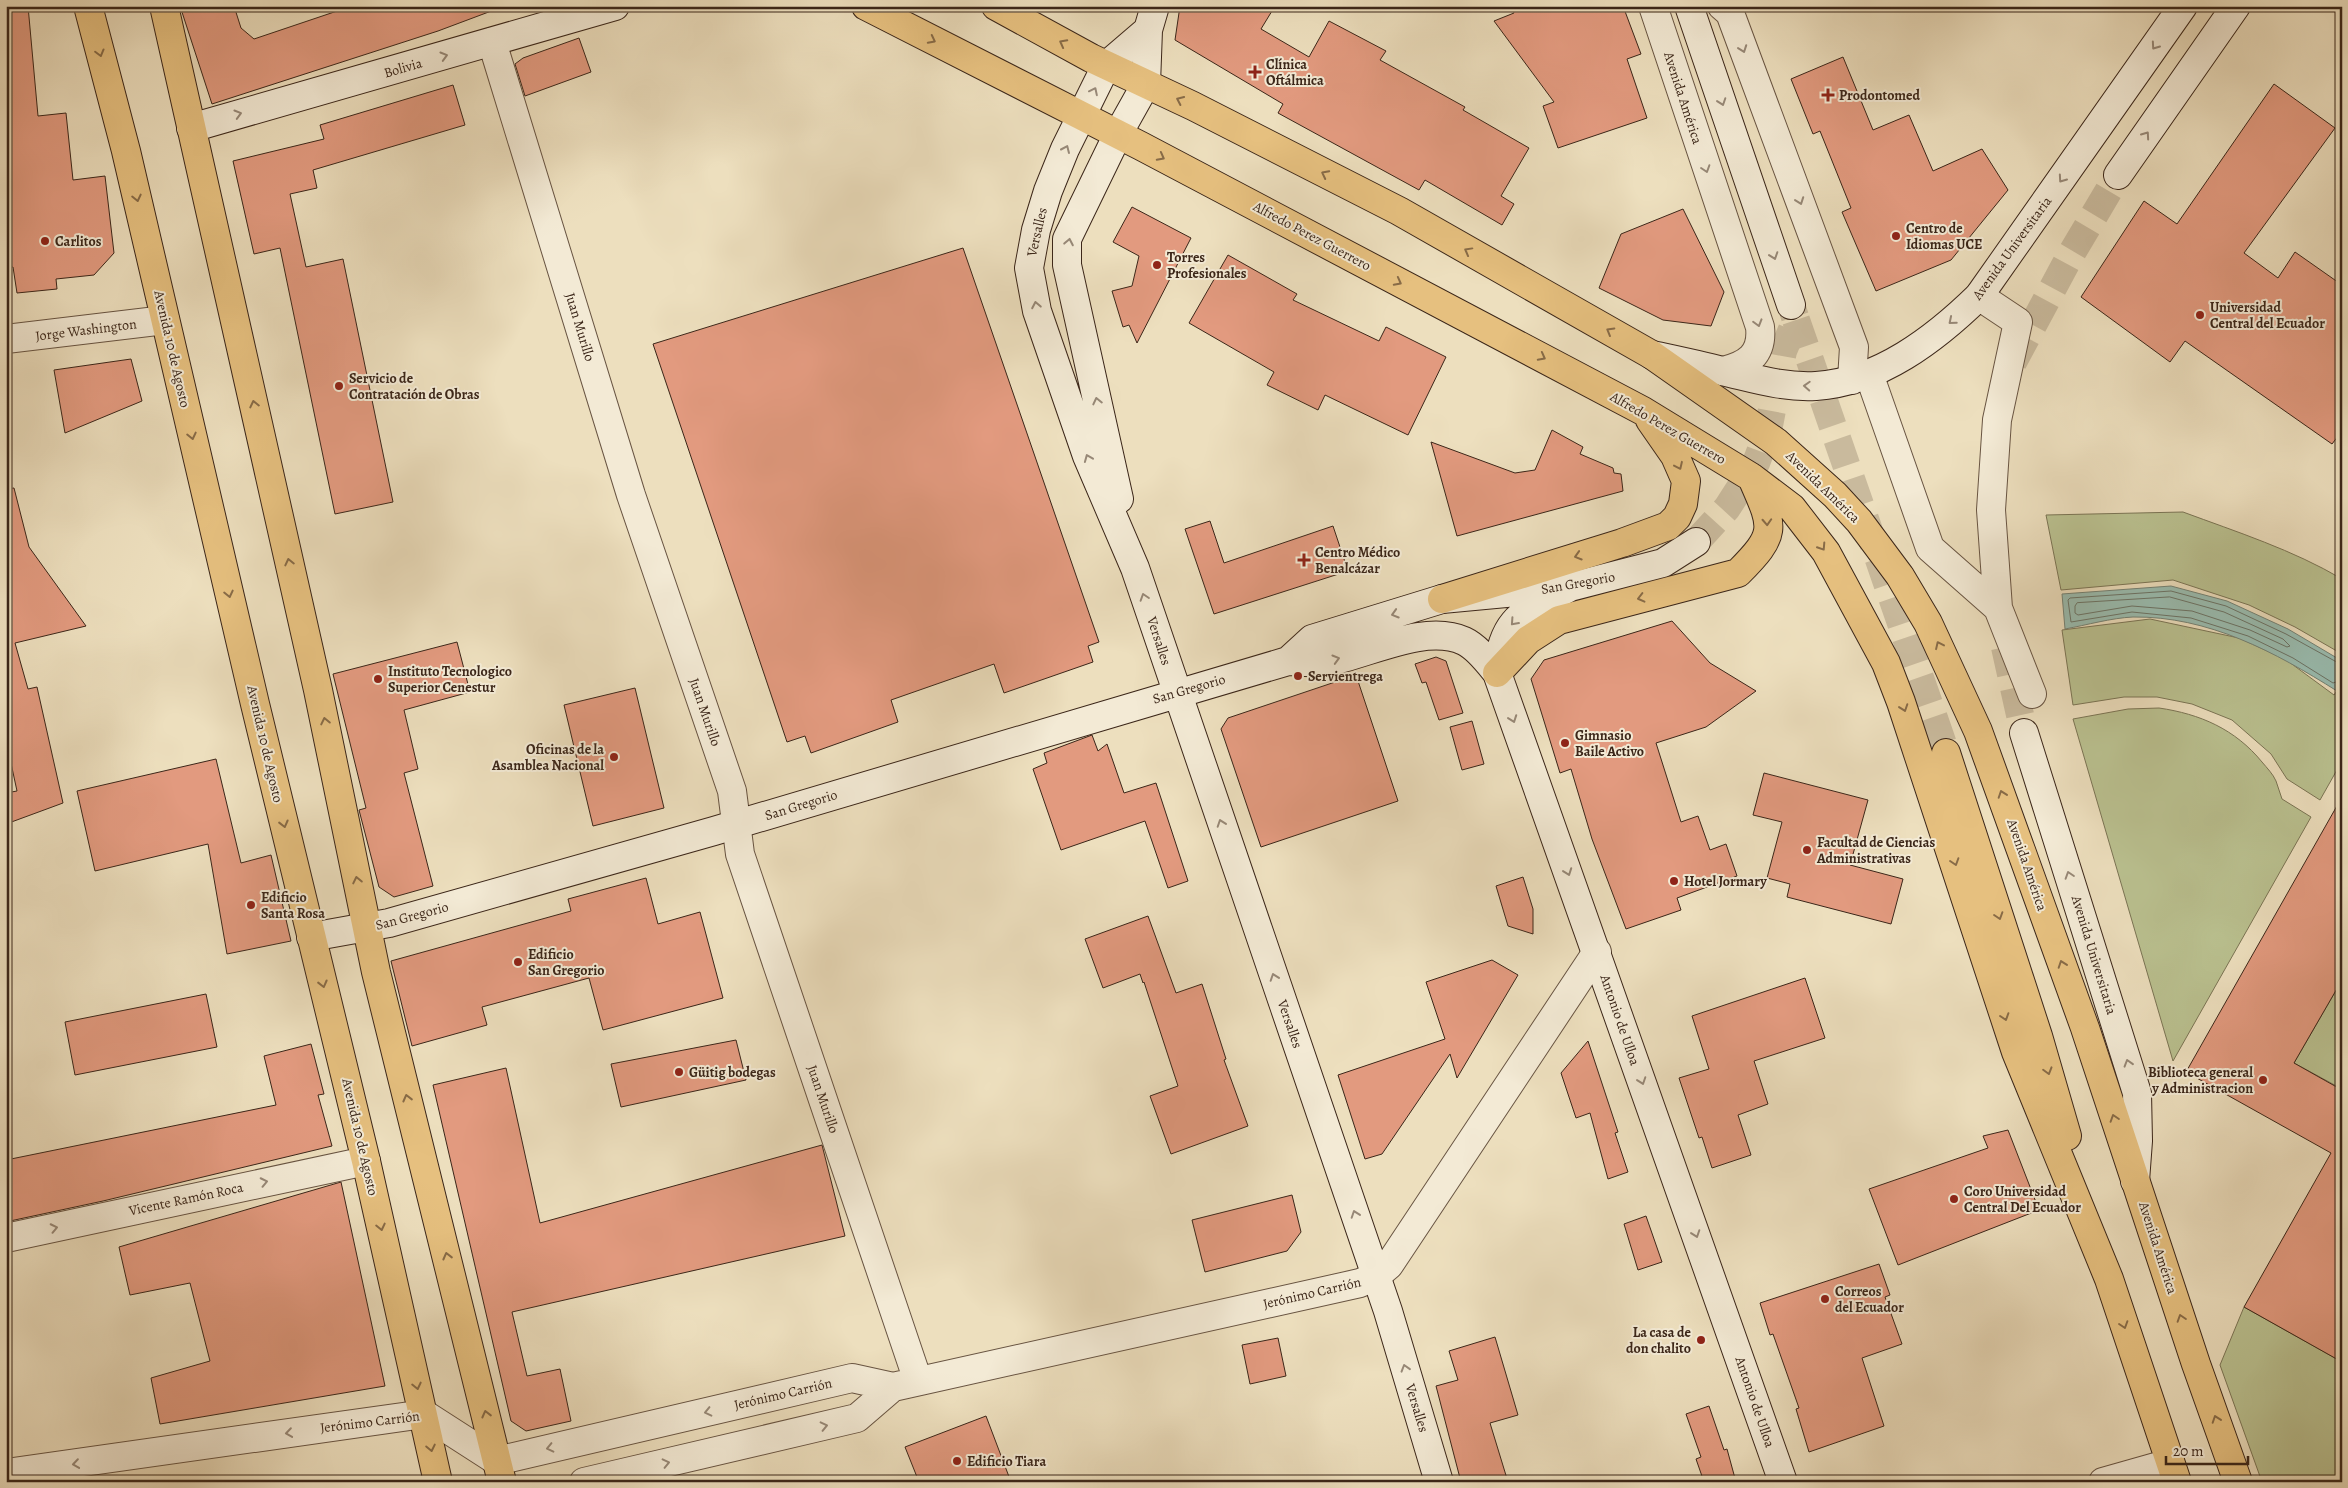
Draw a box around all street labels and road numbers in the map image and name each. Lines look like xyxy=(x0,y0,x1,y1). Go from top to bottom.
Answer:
street label: Avenida América xyxy=(1659,48,1707,147)
street label: Bolivia xyxy=(382,53,425,83)
street label: Avenida Universitaria xyxy=(1967,192,2056,304)
street label: Alfredo Perez Guerrero xyxy=(1249,196,1374,275)
street label: Versalles xyxy=(1022,205,1052,259)
street label: Avenida 10 de Agosto xyxy=(149,288,195,409)
street label: Juan Murillo xyxy=(561,290,599,364)
street label: Jorge Washington xyxy=(34,314,138,346)
street label: Alfredo Perez Guerrero xyxy=(1606,387,1729,469)
street label: Avenida América xyxy=(1781,446,1864,528)
street label: San Gregorio xyxy=(1540,567,1616,599)
street label: Versalles xyxy=(1142,613,1176,668)
street label: San Gregorio xyxy=(1150,670,1228,708)
street label: Juan Murillo xyxy=(684,675,726,749)
street label: Avenida 10 de Agosto xyxy=(242,683,288,804)
street label: San Gregorio xyxy=(762,785,840,825)
street label: Avenida América xyxy=(2002,816,2052,914)
street label: Avenida Universitaria xyxy=(2067,892,2121,1017)
street label: San Gregorio xyxy=(373,897,451,935)
street label: Antonio de Ulloa xyxy=(1595,971,1645,1068)
street label: Versalles xyxy=(1273,996,1307,1051)
street label: Juan Murillo xyxy=(802,1062,844,1136)
street label: Avenida 10 de Agosto xyxy=(337,1076,383,1197)
street label: Vicente Ramón Roca xyxy=(126,1177,245,1221)
street label: Avenida América xyxy=(2134,1198,2182,1297)
street label: Jerónimo Carrión xyxy=(1261,1272,1363,1314)
street label: Antonio de Ulloa xyxy=(1730,1353,1780,1450)
street label: Jerónimo Carrión xyxy=(732,1373,834,1415)
street label: Versalles xyxy=(1400,1380,1433,1435)
street label: Jerónimo Carrión xyxy=(319,1406,421,1438)

